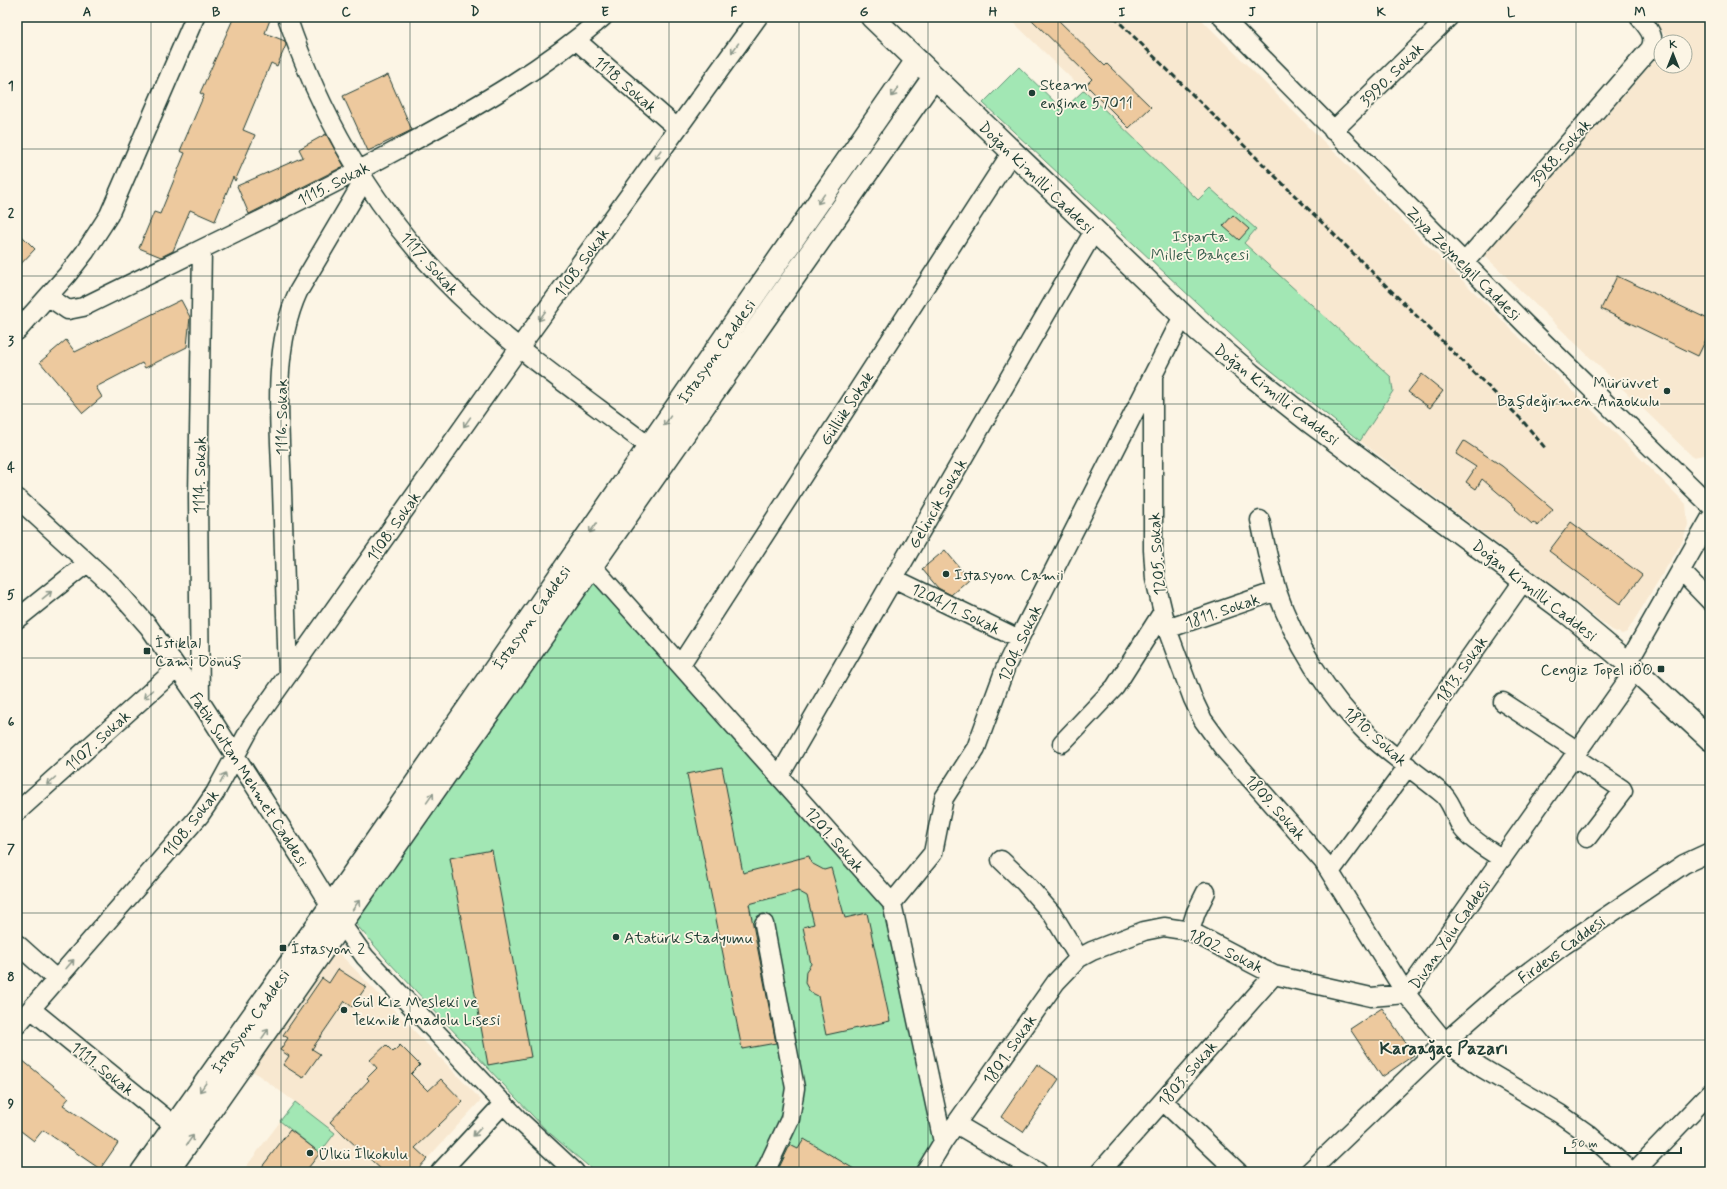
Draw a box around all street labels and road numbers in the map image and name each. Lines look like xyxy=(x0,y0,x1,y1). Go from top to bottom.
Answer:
street label: 3990. Sokak xyxy=(1356,39,1429,112)
street label: 1118. Sokak xyxy=(589,52,661,118)
street label: 3988. Sokak xyxy=(1526,115,1596,191)
street label: Doğan Kimilli Caddesi xyxy=(974,117,1099,239)
street label: 1115. Sokak xyxy=(294,157,373,211)
street label: Ziya Zeynelgil Caddesi xyxy=(1401,202,1525,326)
street label: 1108. Sokak xyxy=(550,224,614,302)
street label: 1117. Sokak xyxy=(395,228,463,300)
street label: İstasyon Caddesi xyxy=(673,296,761,408)
street label: Doğan Kimilli Caddesi xyxy=(1209,340,1343,451)
street label: Güllük Sokak xyxy=(816,368,879,450)
street label: 1116. Sokak xyxy=(272,379,293,455)
street label: 1114. Sokak xyxy=(189,436,212,514)
street label: Gelincik Sokak xyxy=(904,455,973,553)
street label: 1108. Sokak xyxy=(362,488,426,566)
street label: 1205. Sokak xyxy=(1144,512,1171,596)
street label: Doğan Kimilli Caddesi xyxy=(1467,536,1601,647)
street label: İstasyon Caddesi xyxy=(488,562,576,674)
street label: 1204/1. Sokak xyxy=(907,579,1003,640)
street label: 1811. Sokak xyxy=(1182,589,1263,634)
street label: 1204. Sokak xyxy=(993,602,1047,686)
street label: 1813. Sokak xyxy=(1431,632,1493,708)
street label: Fatih Sultan Mehmet Caddesi xyxy=(184,689,313,871)
street label: 1810. Sokak xyxy=(1339,703,1412,771)
street label: 1107. Sokak xyxy=(61,706,135,776)
street label: 1809. Sokak xyxy=(1240,771,1310,845)
street label: 1108. Sokak xyxy=(158,786,224,862)
street label: 1201. Sokak xyxy=(800,803,868,877)
street label: Divan Yolu Caddesi xyxy=(1405,876,1496,994)
street label: Firdevs Caddesi xyxy=(1514,911,1610,989)
street label: 1802. Sokak xyxy=(1184,924,1267,979)
street label: İstasyon Caddesi xyxy=(207,966,295,1078)
street label: 1801. Sokak xyxy=(978,1011,1042,1089)
street label: 1111. Sokak xyxy=(66,1037,138,1101)
street label: 1803. Sokak xyxy=(1154,1037,1223,1111)

